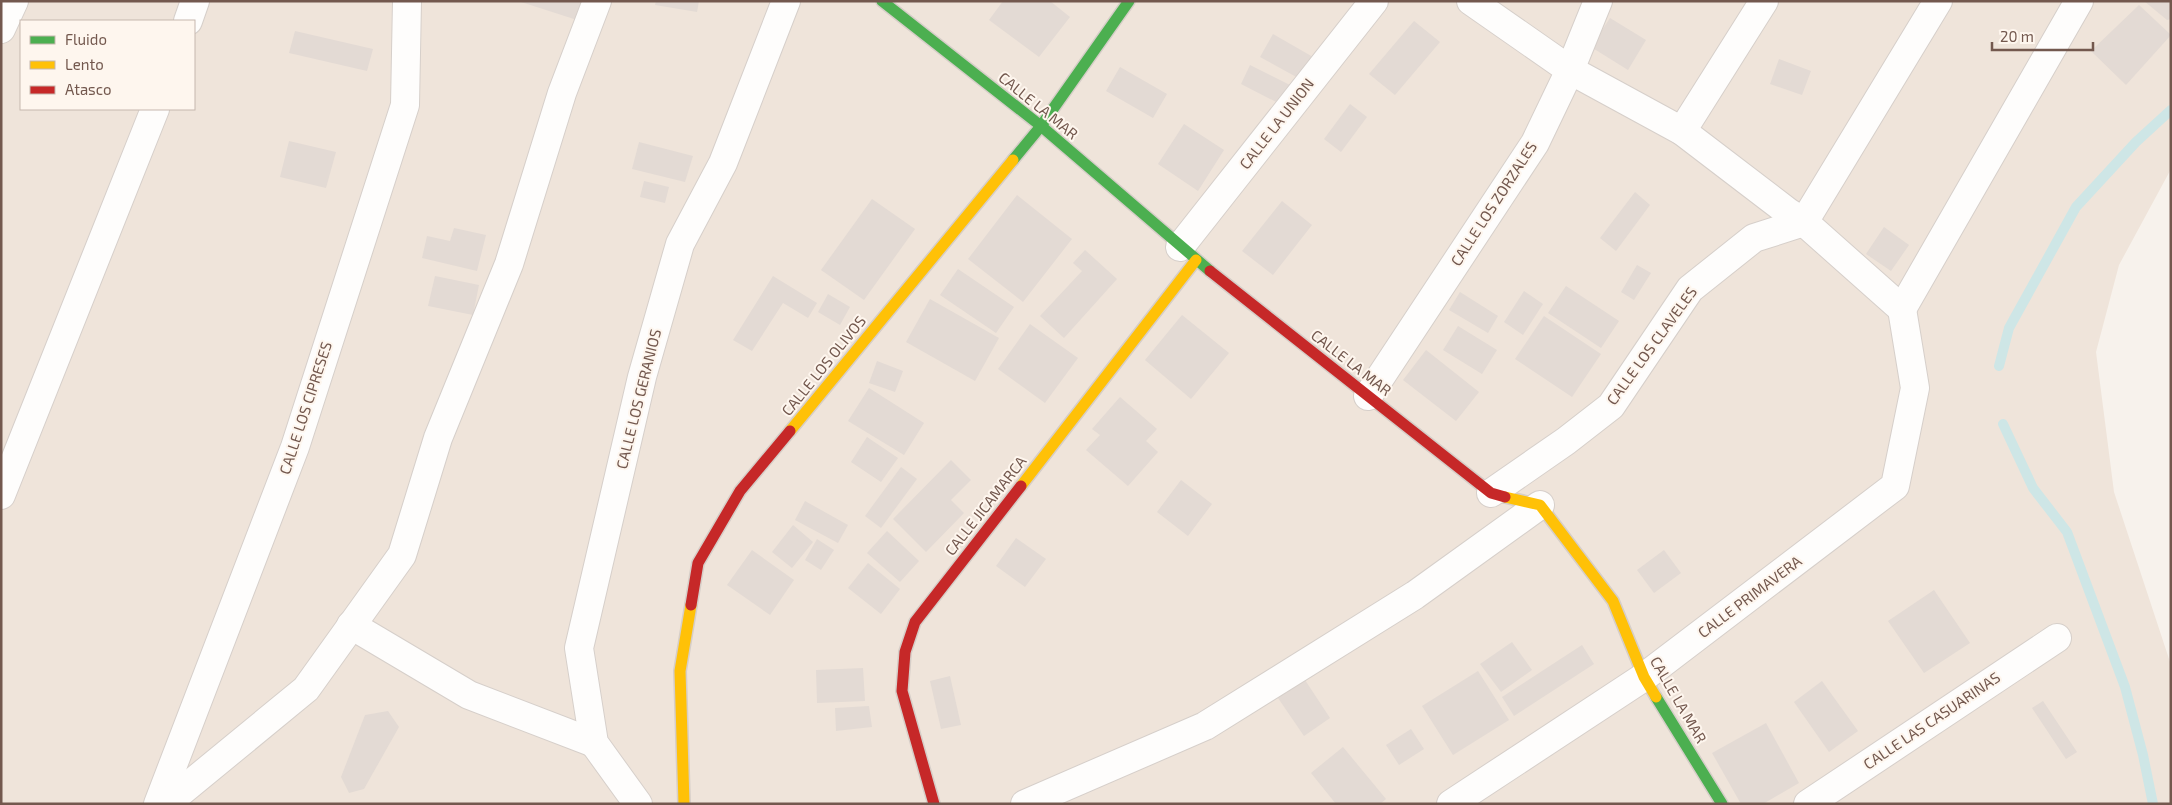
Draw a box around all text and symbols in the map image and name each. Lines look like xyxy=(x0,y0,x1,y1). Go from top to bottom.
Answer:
legend xyxy=(20,20,195,110)
scale bar xyxy=(1992,20,2093,52)
text: 20 m xyxy=(2000,27,2034,45)
text: Fluido xyxy=(65,30,107,48)
text: Lento xyxy=(65,55,104,73)
street label: CALLE LA MAR xyxy=(995,68,1082,143)
street label: CALLE LA UNION xyxy=(1235,74,1317,172)
text: Atasco xyxy=(65,80,111,98)
street label: CALLE LOS ZORZALES xyxy=(1446,138,1540,269)
street label: CALLE LOS CLAVELES xyxy=(1602,283,1700,408)
street label: CALLE LOS OLIVOS xyxy=(777,312,869,419)
street label: CALLE LA MAR xyxy=(1308,325,1395,399)
street label: CALLE LOS GERANIOS xyxy=(612,327,664,471)
street label: CALLE LOS CIPRESES xyxy=(275,339,335,476)
street label: CALLE JICAMARCA xyxy=(941,452,1030,559)
street label: CALLE PRIMAVERA xyxy=(1694,551,1805,641)
street label: CALLE LA MAR xyxy=(1647,653,1711,746)
street label: CALLE LAS CASUARINAS xyxy=(1860,668,2003,773)

